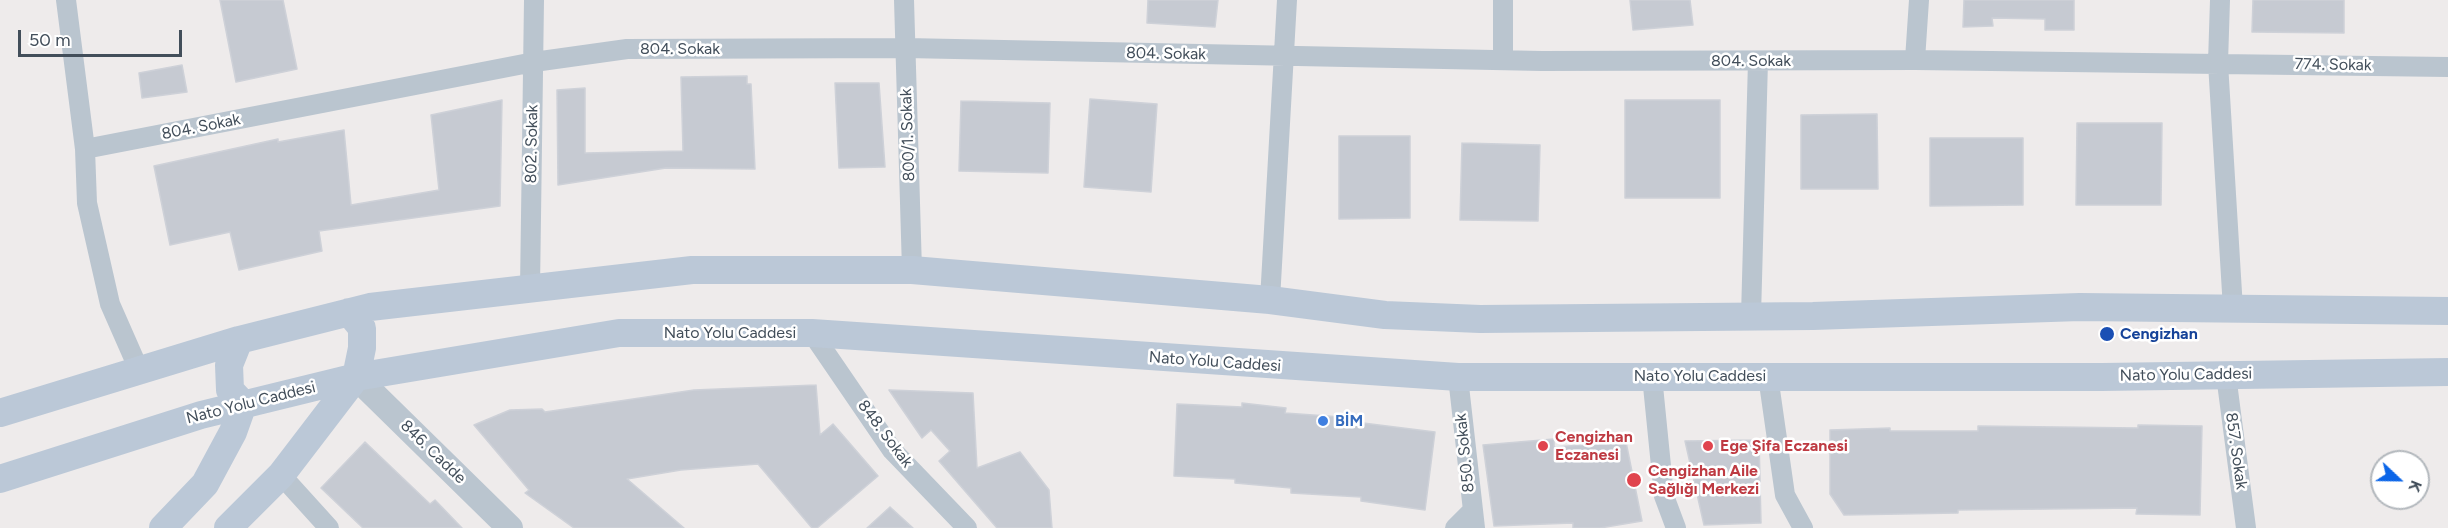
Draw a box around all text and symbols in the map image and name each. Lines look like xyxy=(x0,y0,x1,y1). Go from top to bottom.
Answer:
scale bar xyxy=(21,18,184,56)
text: 50 m xyxy=(29,29,71,51)
street label: 804. Sokak xyxy=(640,39,720,59)
street label: 804. Sokak xyxy=(1126,44,1206,64)
street label: 804. Sokak xyxy=(1711,51,1791,71)
street label: 774. Sokak xyxy=(2294,55,2372,75)
street label: 800/1. Sokak xyxy=(897,88,919,182)
street label: 802. Sokak xyxy=(522,104,542,184)
street label: 804. Sokak xyxy=(160,110,242,144)
street label: Nato Yolu Caddesi xyxy=(664,323,796,343)
place label: Cengizhan xyxy=(2120,324,2198,344)
marker: Cengizhan xyxy=(2098,325,2116,343)
street label: Nato Yolu Caddesi xyxy=(1148,348,1282,376)
street label: Nato Yolu Caddesi xyxy=(2120,364,2252,386)
street label: Nato Yolu Caddesi xyxy=(1634,366,1766,386)
street label: Nato Yolu Caddesi xyxy=(184,378,318,428)
street label: 848. Sokak xyxy=(853,396,917,472)
place label: BİM xyxy=(1335,411,1363,431)
street label: 857. Sokak xyxy=(2221,411,2251,491)
street label: 850. Sokak xyxy=(1451,413,1479,493)
marker: BİM xyxy=(1316,414,1330,428)
street label: 846. Cadde xyxy=(396,416,470,488)
place label: Cengizhan Eczanesi xyxy=(1555,427,1633,465)
place label: Ege Şifa Eczanesi xyxy=(1720,436,1848,456)
marker: Cengizhan Eczanesi xyxy=(1536,439,1550,453)
marker: Ege Şifa Eczanesi xyxy=(1701,439,1715,453)
north arrow xyxy=(2370,450,2430,510)
place label: Cengizhan Aile Sağlığı Merkezi xyxy=(1648,461,1759,499)
marker: Cengizhan Aile Sağlığı Merkezi xyxy=(1625,471,1643,489)
text: K xyxy=(2404,478,2426,495)

